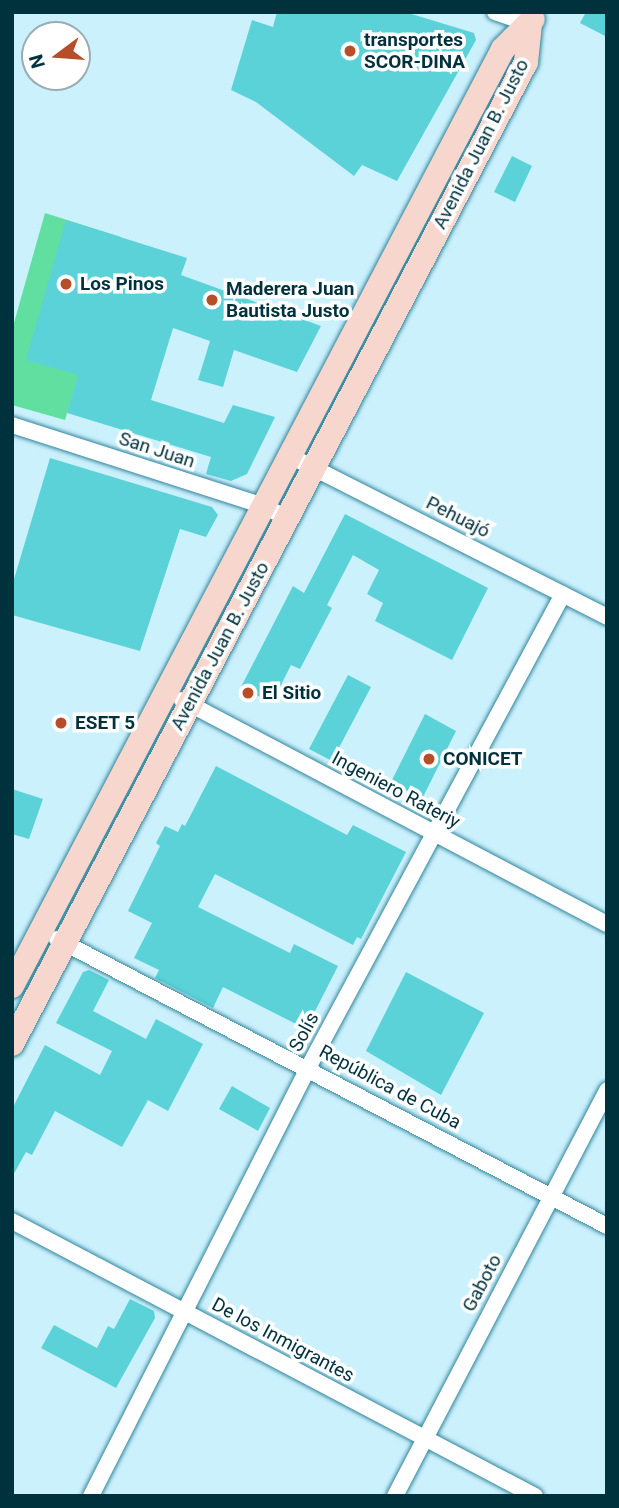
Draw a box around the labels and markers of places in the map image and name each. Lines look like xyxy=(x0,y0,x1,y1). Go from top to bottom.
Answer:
place label: transportes SCOR-DINA xyxy=(364,29,465,73)
marker: transportes SCOR-DINA xyxy=(342,43,358,59)
place label: Los Pinos xyxy=(80,273,164,295)
marker: Los Pinos xyxy=(58,276,74,292)
place label: Maderera Juan Bautista Justo xyxy=(226,278,354,322)
marker: Maderera Juan Bautista Justo xyxy=(204,292,220,308)
place label: El Sitio xyxy=(262,682,321,704)
marker: El Sitio xyxy=(240,685,256,701)
place label: ESET 5 xyxy=(75,712,136,734)
marker: ESET 5 xyxy=(53,715,69,731)
place label: CONICET xyxy=(443,748,523,770)
marker: CONICET xyxy=(421,751,437,767)

